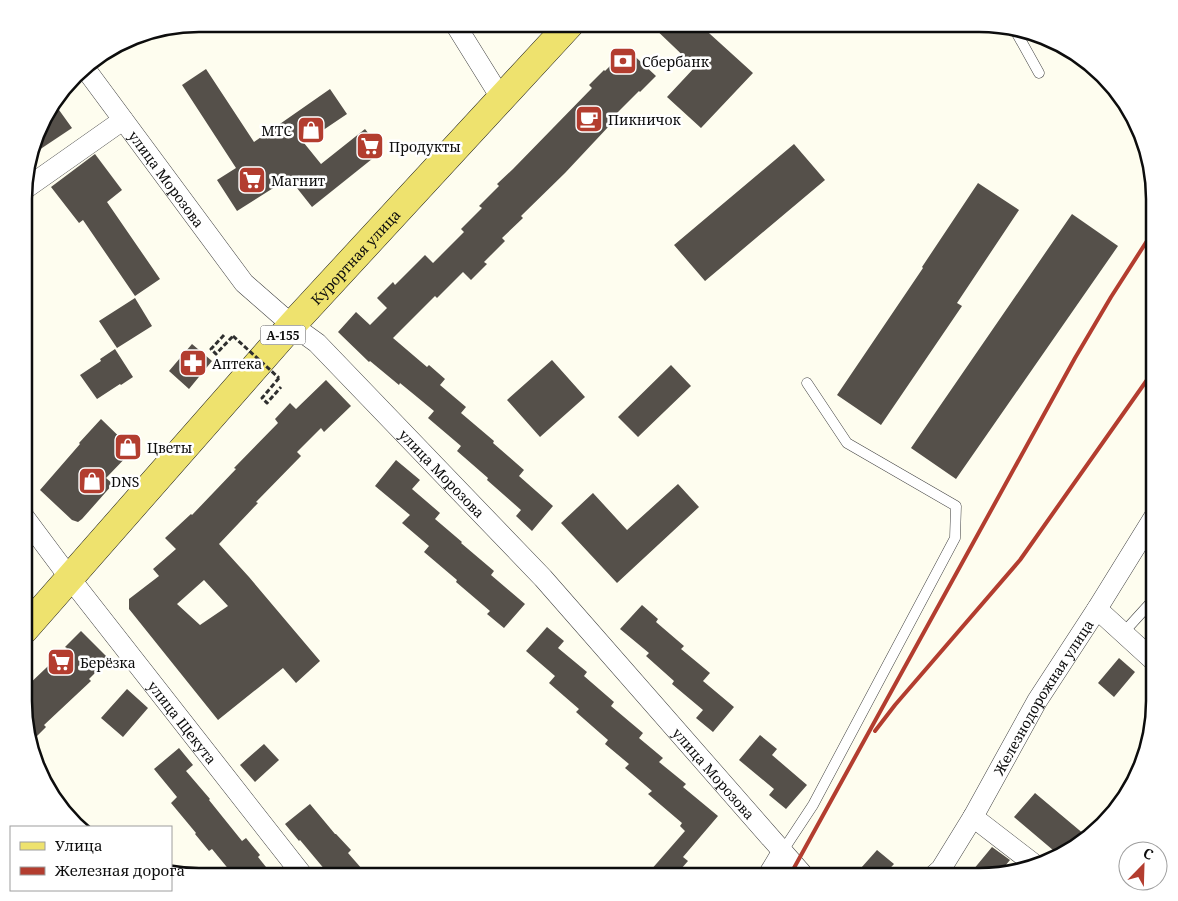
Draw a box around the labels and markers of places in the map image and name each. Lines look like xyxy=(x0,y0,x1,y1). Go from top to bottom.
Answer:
bank icon: Сбербанк xyxy=(608,46,638,76)
place label: Сбербанк xyxy=(642,52,710,71)
cafe icon: Пикничок xyxy=(574,104,604,134)
place label: Пикничок xyxy=(608,110,682,129)
shop icon: МТС xyxy=(296,115,326,145)
place label: МТС xyxy=(261,121,292,140)
supermarket icon: Продукты xyxy=(355,131,385,161)
place label: Продукты xyxy=(389,137,461,156)
supermarket icon: Магнит xyxy=(237,165,267,195)
place label: Магнит xyxy=(271,171,326,190)
pharmacy icon: Аптека xyxy=(178,348,208,378)
place label: Аптека xyxy=(212,354,262,373)
shop icon: Цветы xyxy=(113,432,143,462)
place label: Цветы xyxy=(147,438,192,457)
shop icon: DNS xyxy=(77,466,107,496)
place label: DNS xyxy=(111,472,139,491)
supermarket icon: Берёзка xyxy=(46,647,76,677)
place label: Берёзка xyxy=(80,653,136,672)

